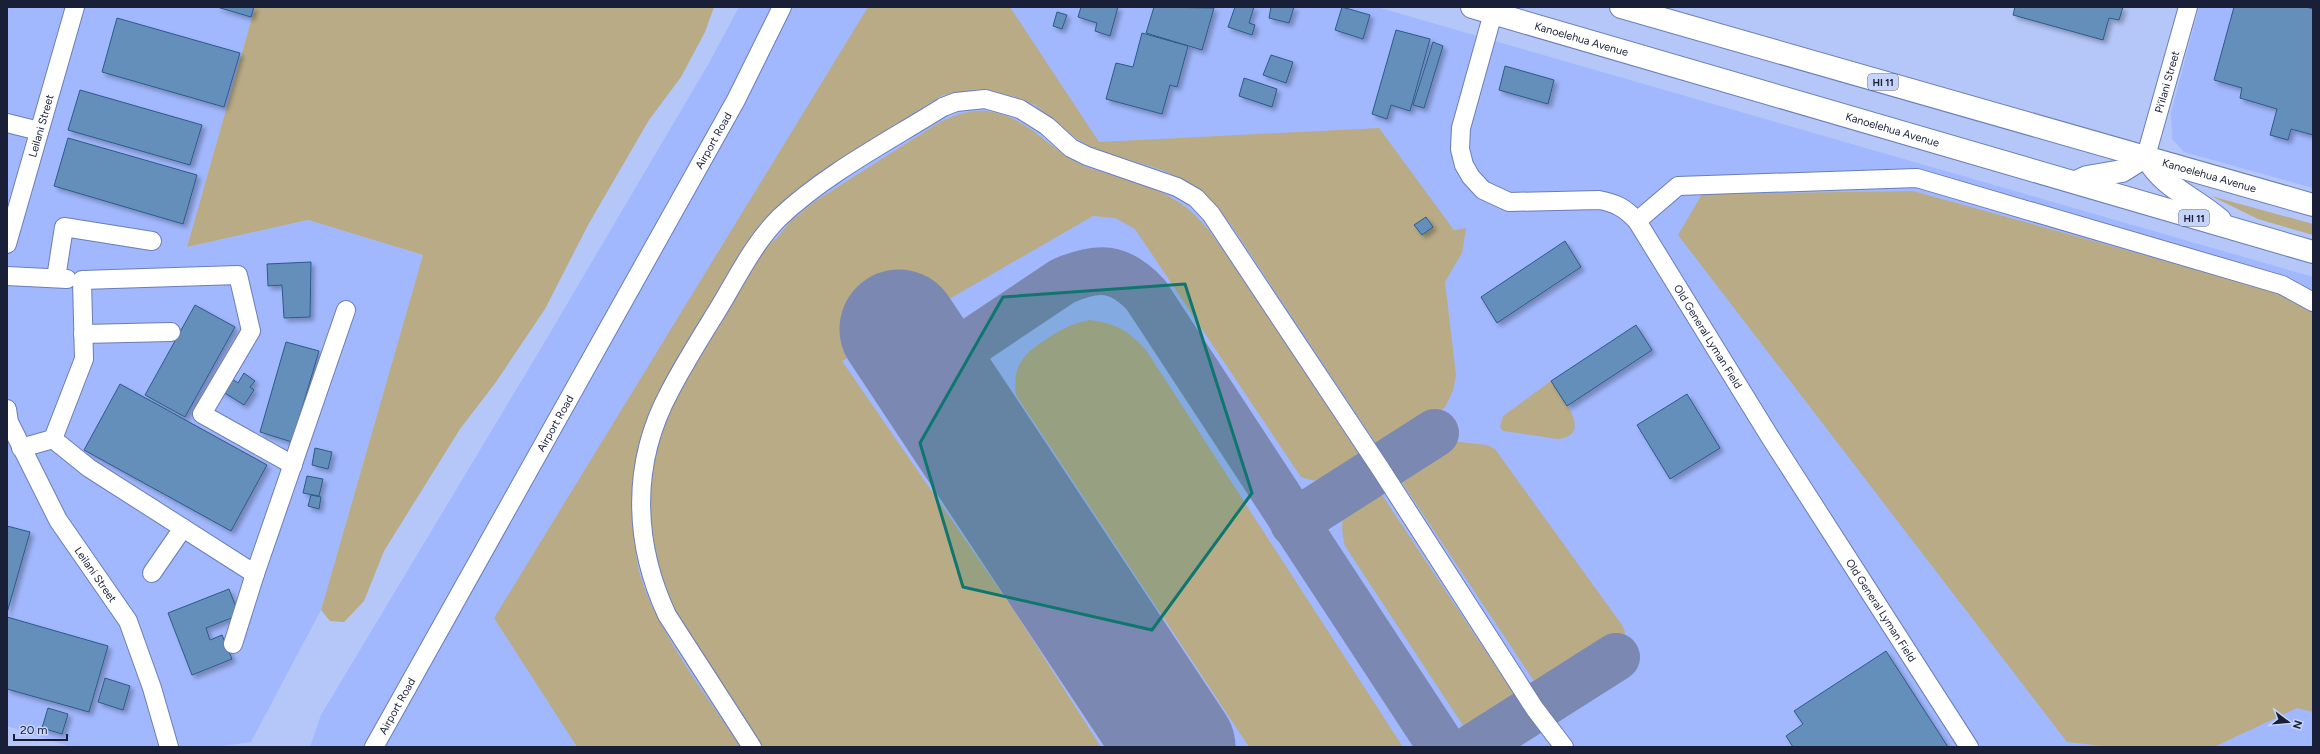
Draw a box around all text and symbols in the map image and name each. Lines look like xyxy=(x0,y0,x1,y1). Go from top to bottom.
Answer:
street label: Kanoelehua Avenue xyxy=(1533,20,1630,59)
street label: Pi‘ilani Street xyxy=(2152,50,2182,115)
road number: HI 11 xyxy=(1868,74,1898,90)
street label: Leilani Street xyxy=(26,93,57,159)
street label: Airport Road xyxy=(693,110,735,171)
street label: Kanoelehua Avenue xyxy=(1844,110,1941,150)
street label: Kanoelehua Avenue xyxy=(2161,156,2258,195)
road number: HI 11 xyxy=(2179,210,2209,226)
street label: Old General Lyman Field xyxy=(1671,282,1745,391)
street label: Airport Road xyxy=(535,393,577,454)
street label: Leilani Street xyxy=(72,544,119,605)
street label: Old General Lyman Field xyxy=(1843,557,1919,664)
street label: Airport Road xyxy=(376,676,418,737)
north arrow xyxy=(2268,702,2308,742)
scale bar xyxy=(14,716,67,742)
text: N xyxy=(2290,719,2305,731)
text: 20 m xyxy=(20,723,48,737)

